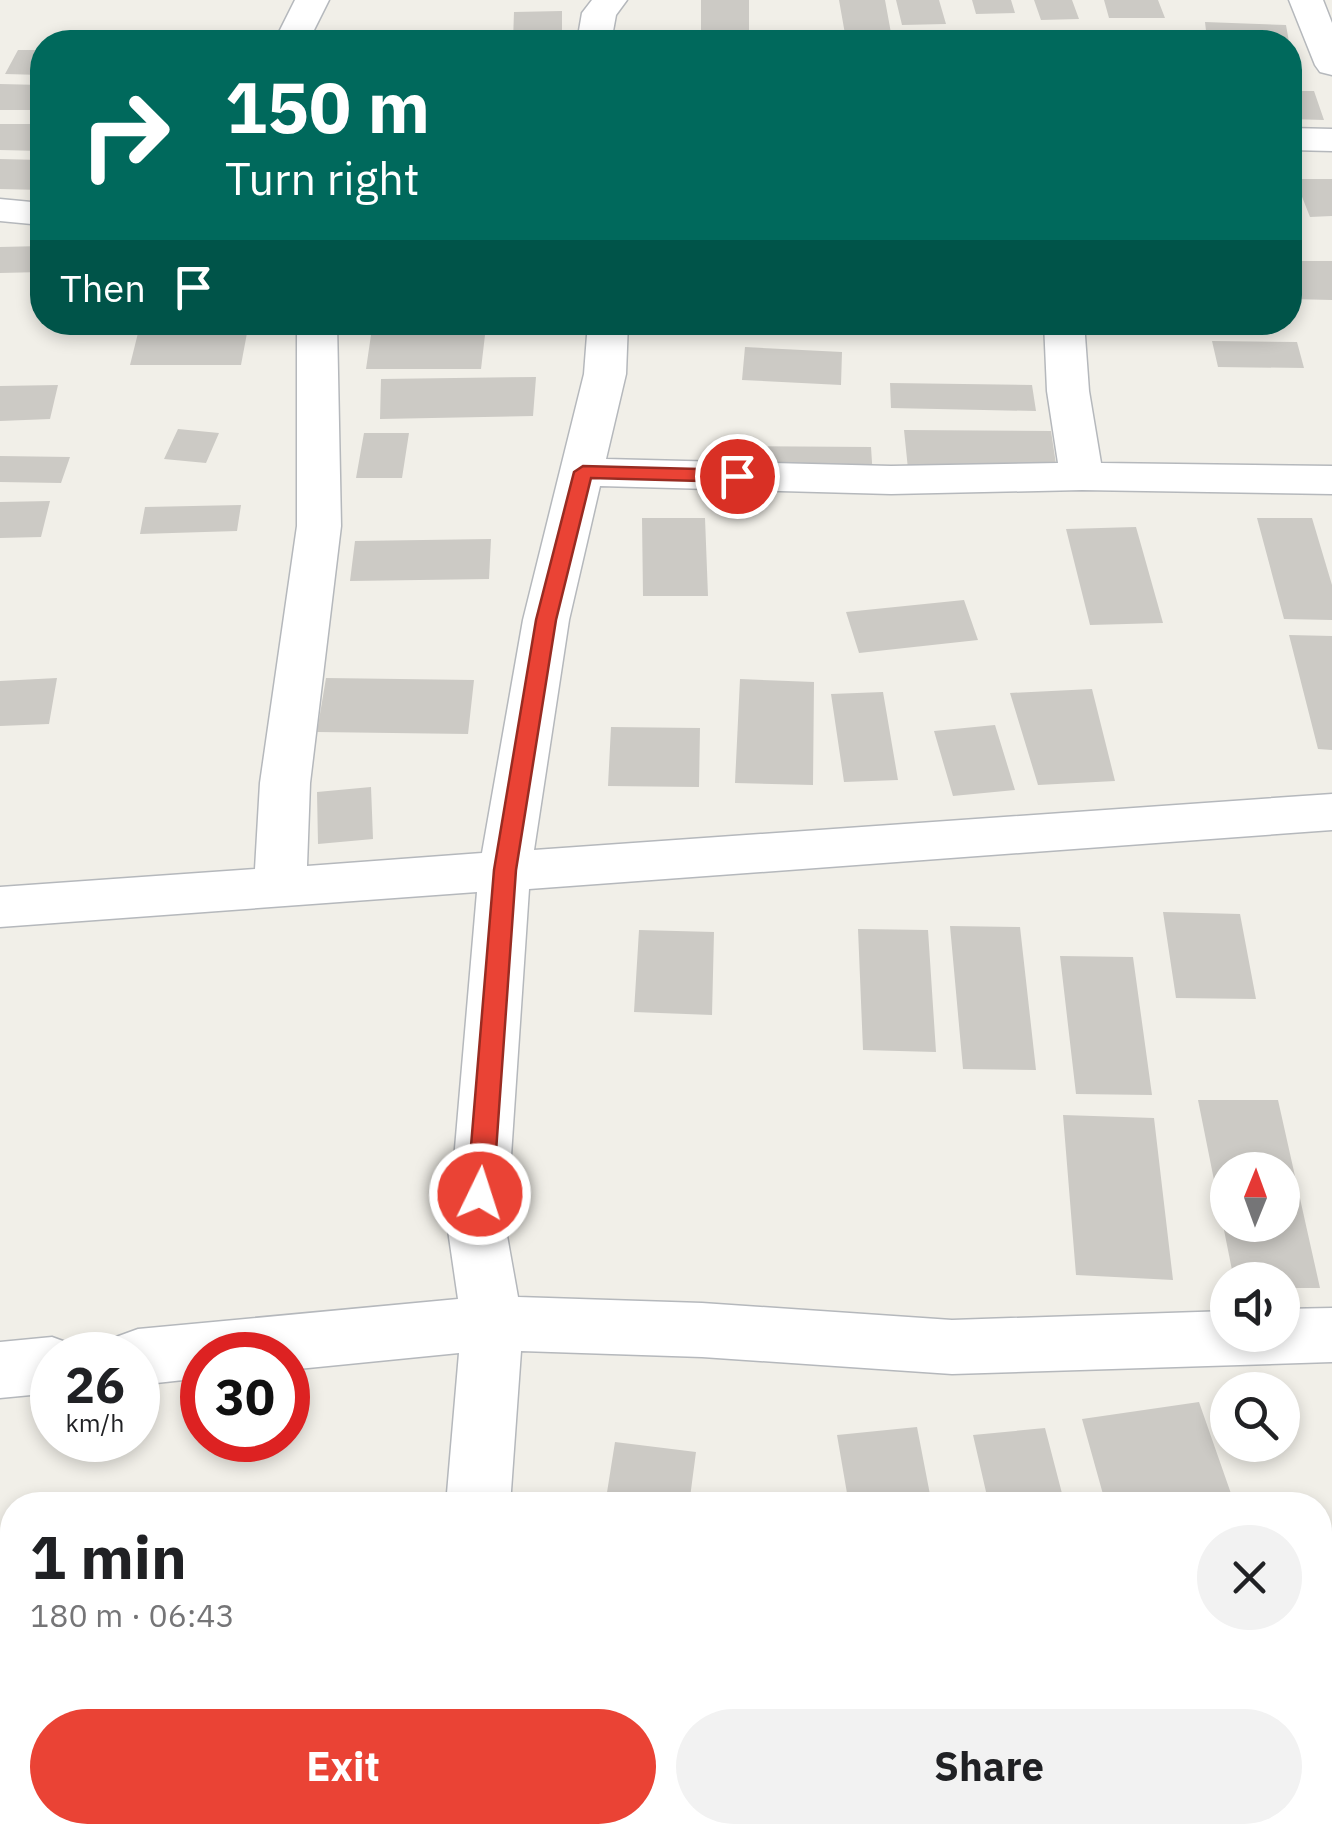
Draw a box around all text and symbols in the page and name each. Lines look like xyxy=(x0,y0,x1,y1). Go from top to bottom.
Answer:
text: 150 m xyxy=(225,61,430,152)
icon: right xyxy=(60,70,190,200)
text: Turn right xyxy=(225,149,420,207)
icon: arrive xyxy=(166,260,221,315)
text: Then xyxy=(60,263,146,312)
pin xyxy=(695,434,780,519)
icon: arrive xyxy=(710,449,765,504)
position arrow xyxy=(428,1142,532,1246)
north arrow xyxy=(1210,1152,1300,1242)
map controls xyxy=(1210,1152,1300,1462)
button: sound xyxy=(1210,1262,1300,1352)
speed limit sign: 30 xyxy=(180,1332,310,1462)
text: 26 xyxy=(65,1352,125,1417)
button: search xyxy=(1210,1372,1300,1462)
text: km/h xyxy=(66,1406,124,1439)
text: 1 min xyxy=(30,1517,187,1596)
button: close xyxy=(1197,1525,1302,1630)
text: 180 m · 06:43 xyxy=(30,1594,235,1636)
button: Exit xyxy=(30,1709,656,1824)
button: Share xyxy=(676,1709,1302,1824)

